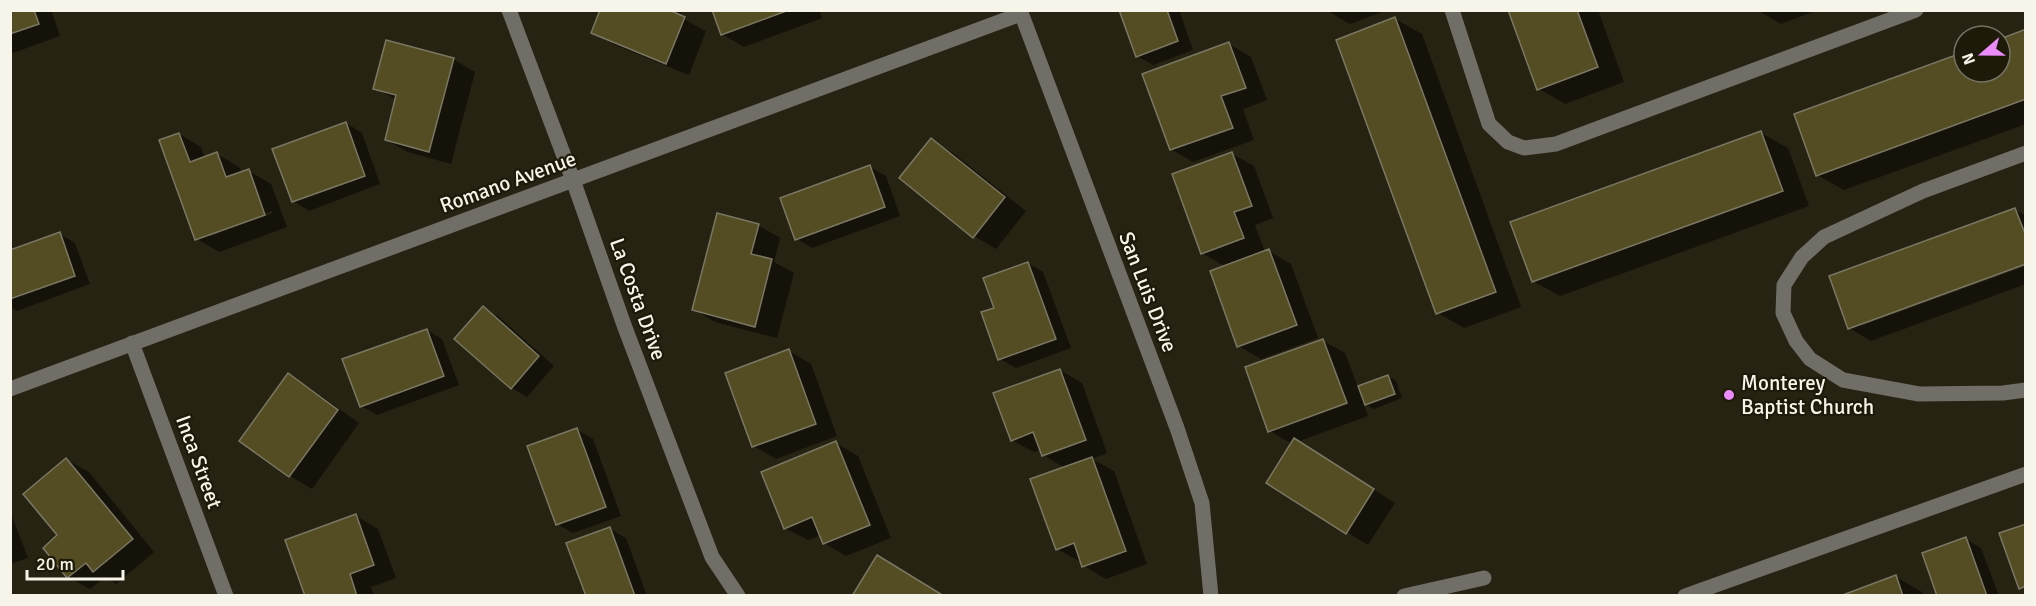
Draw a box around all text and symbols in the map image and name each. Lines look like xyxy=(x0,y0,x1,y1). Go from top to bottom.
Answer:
north arrow xyxy=(1952,24,2012,84)
text: N xyxy=(1958,50,1980,67)
street label: Romano Avenue xyxy=(436,145,580,219)
street label: San Luis Drive xyxy=(1113,228,1183,356)
street label: La Costa Drive xyxy=(604,234,672,364)
place label: Monterey Baptist Church xyxy=(1741,370,1874,420)
marker: Monterey Baptist Church xyxy=(1722,388,1736,402)
street label: Inca Street xyxy=(170,412,228,512)
scale bar xyxy=(27,543,123,581)
text: 20 m xyxy=(36,553,74,575)

